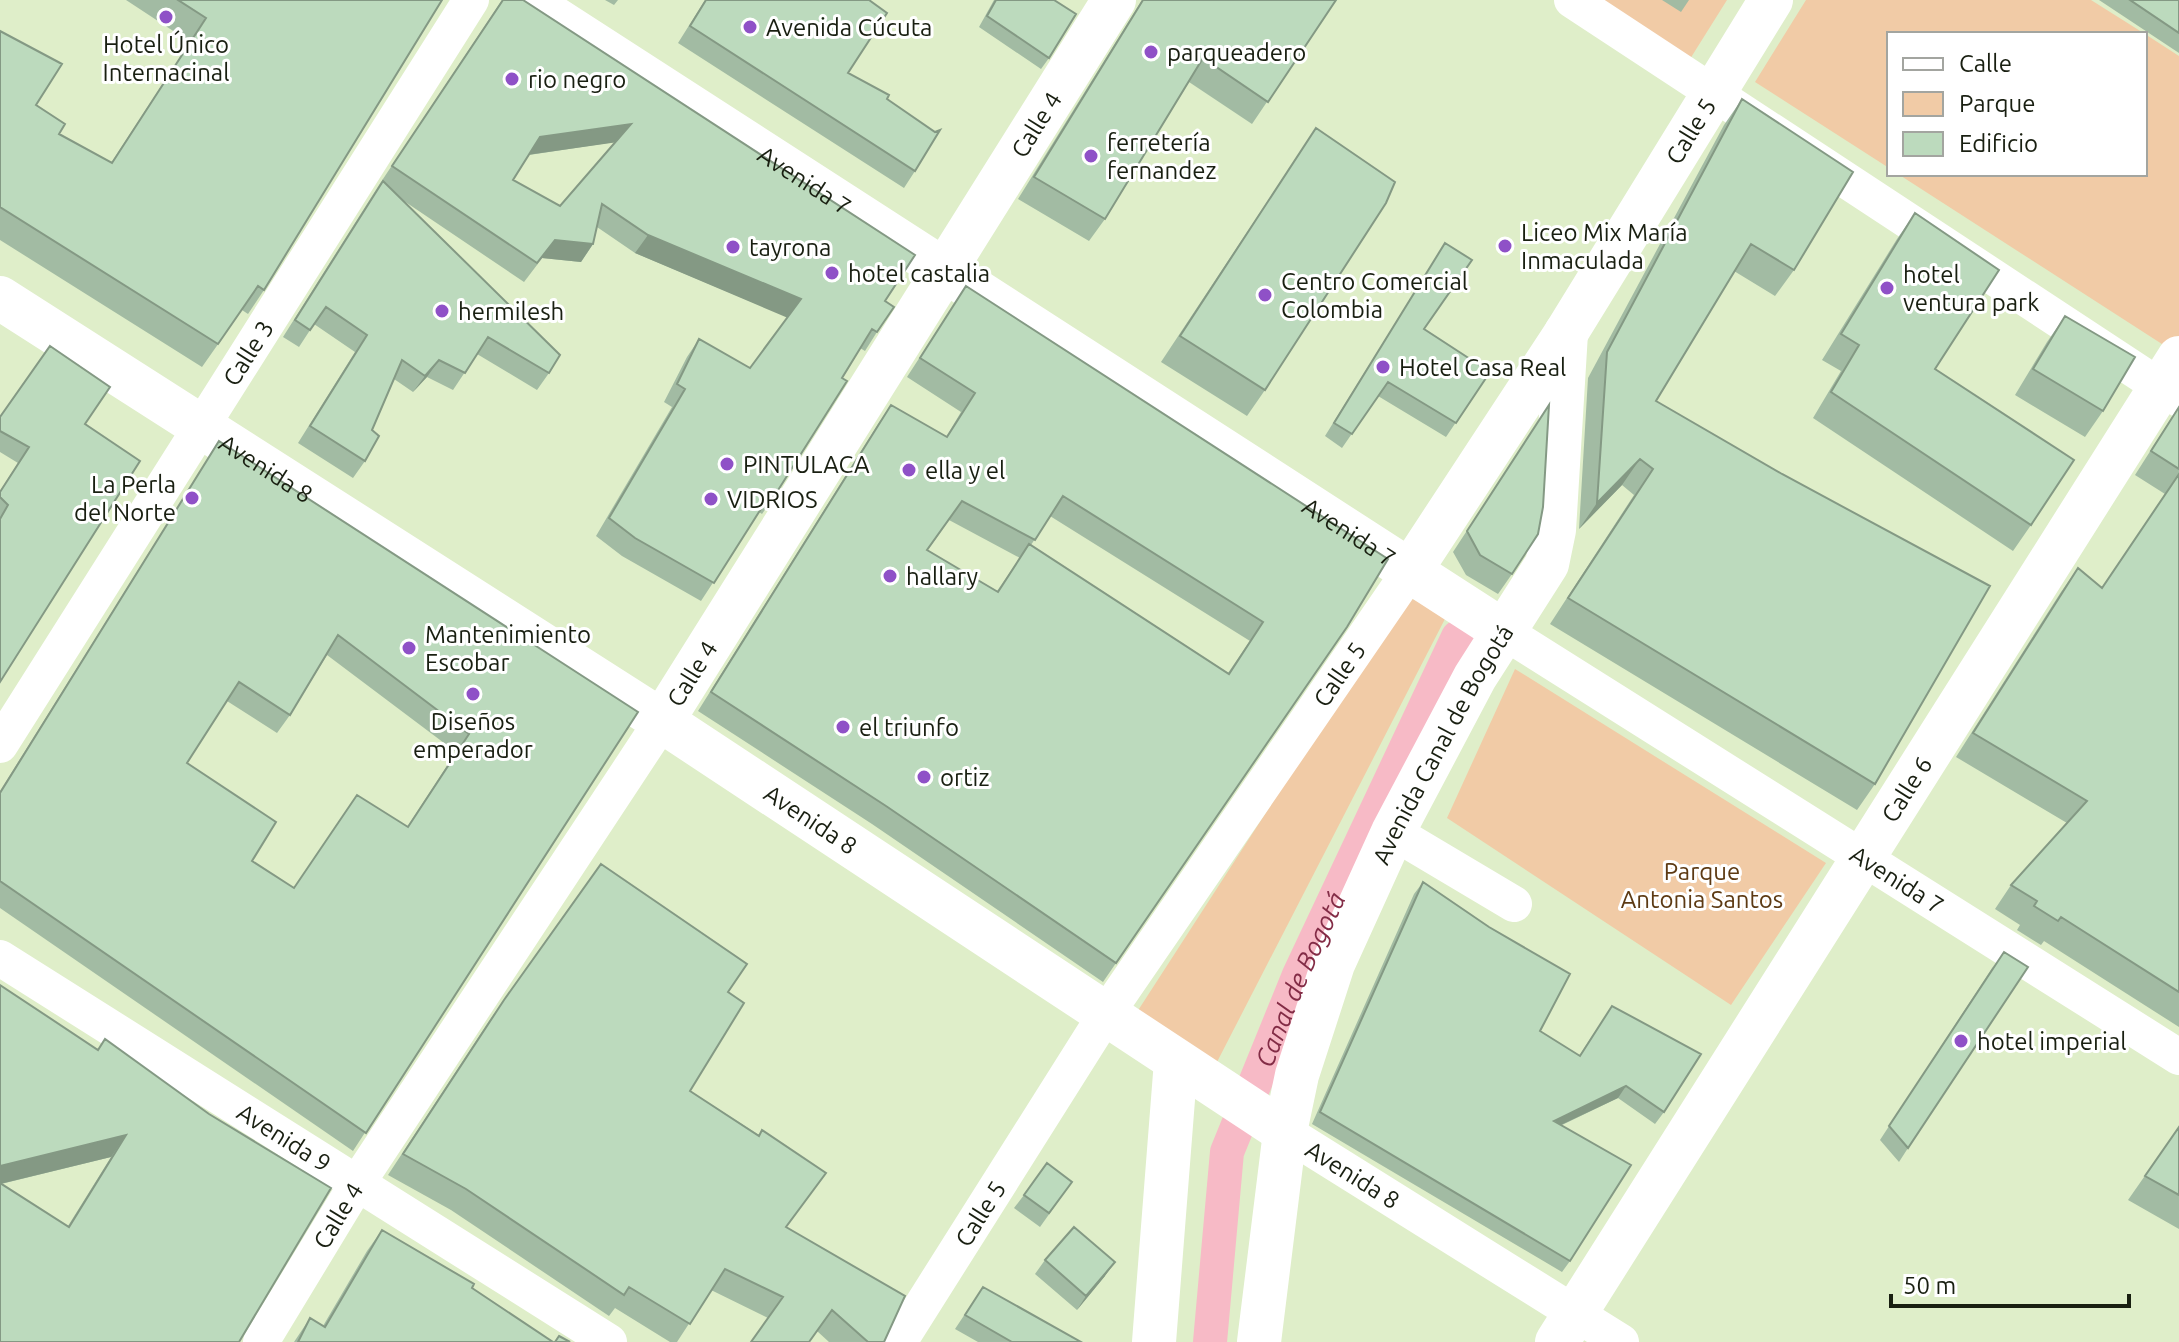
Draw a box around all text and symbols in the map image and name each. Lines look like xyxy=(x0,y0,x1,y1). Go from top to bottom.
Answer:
marker: Hotel Único Internacinal xyxy=(157,8,175,26)
place label: Avenida Cúcuta xyxy=(766,14,932,41)
marker: Avenida Cúcuta xyxy=(741,18,759,36)
place label: Hotel Único Internacinal xyxy=(103,30,229,86)
legend xyxy=(1887,32,2147,176)
place label: parqueadero xyxy=(1167,39,1306,66)
marker: parqueadero xyxy=(1142,43,1160,61)
text: Calle xyxy=(1959,50,2012,77)
place label: rio negro xyxy=(528,66,626,93)
marker: rio negro xyxy=(503,70,521,88)
street label: Calle 4 xyxy=(1005,87,1066,162)
text: Parque xyxy=(1959,90,2036,117)
street label: Calle 5 xyxy=(1660,93,1721,169)
place label: ferretería fernandez xyxy=(1107,129,1217,184)
text: Edificio xyxy=(1959,130,2038,157)
street label: Avenida 7 xyxy=(753,140,856,220)
marker: ferretería fernandez xyxy=(1082,147,1100,165)
place label: Liceo Mix María Inmaculada xyxy=(1521,219,1688,274)
place label: tayrona xyxy=(749,234,831,261)
marker: Liceo Mix María Inmaculada xyxy=(1496,237,1514,255)
marker: tayrona xyxy=(724,238,742,256)
place label: hotel castalia xyxy=(848,260,990,287)
place label: hotel ventura park xyxy=(1903,261,2039,316)
marker: hotel castalia xyxy=(823,264,841,282)
place label: Centro Comercial Colombia xyxy=(1281,268,1468,323)
marker: hotel ventura park xyxy=(1878,279,1896,297)
marker: Centro Comercial Colombia xyxy=(1256,286,1274,304)
place label: hermilesh xyxy=(458,298,564,325)
marker: hermilesh xyxy=(433,302,451,320)
street label: Calle 3 xyxy=(217,315,279,390)
place label: Hotel Casa Real xyxy=(1399,354,1566,381)
marker: Hotel Casa Real xyxy=(1374,358,1392,376)
street label: Avenida 8 xyxy=(215,428,318,508)
place label: PINTULACA xyxy=(743,451,870,478)
marker: PINTULACA xyxy=(718,455,736,473)
place label: ella y el xyxy=(925,457,1005,484)
marker: ella y el xyxy=(900,461,918,479)
place label: La Perla del Norte xyxy=(74,471,176,526)
place label: VIDRIOS xyxy=(727,486,818,513)
marker: La Perla del Norte xyxy=(183,489,201,507)
marker: VIDRIOS xyxy=(702,490,720,508)
street label: Avenida 7 xyxy=(1298,492,1401,572)
place label: hallary xyxy=(906,563,979,590)
marker: hallary xyxy=(881,567,899,585)
street label: Avenida Canal de Bogotá xyxy=(1367,620,1518,868)
place label: Mantenimiento Escobar xyxy=(425,621,591,676)
street label: Calle 4 xyxy=(661,636,722,711)
street label: Calle 5 xyxy=(1308,637,1371,711)
marker: Mantenimiento Escobar xyxy=(400,639,418,657)
marker: Diseños emperador xyxy=(464,685,482,703)
place label: Diseños emperador xyxy=(413,708,533,763)
place label: el triunfo xyxy=(859,714,959,741)
marker: el triunfo xyxy=(834,718,852,736)
street label: Calle 6 xyxy=(1876,752,1937,827)
place label: ortiz xyxy=(940,764,989,791)
marker: ortiz xyxy=(915,768,933,786)
street label: Avenida 8 xyxy=(760,779,862,859)
street label: Avenida 7 xyxy=(1846,840,1949,919)
park label: Parque Antonia Santos xyxy=(1621,858,1783,913)
water label: Canal de Bogotá xyxy=(1249,887,1350,1071)
place label: hotel imperial xyxy=(1977,1028,2127,1055)
marker: hotel imperial xyxy=(1952,1032,1970,1050)
street label: Avenida 9 xyxy=(233,1098,336,1177)
street label: Avenida 8 xyxy=(1301,1135,1405,1214)
street label: Calle 5 xyxy=(949,1176,1011,1251)
street label: Calle 4 xyxy=(308,1178,368,1253)
scale bar xyxy=(1891,1258,2129,1308)
text: 50 m xyxy=(1903,1272,1956,1299)

